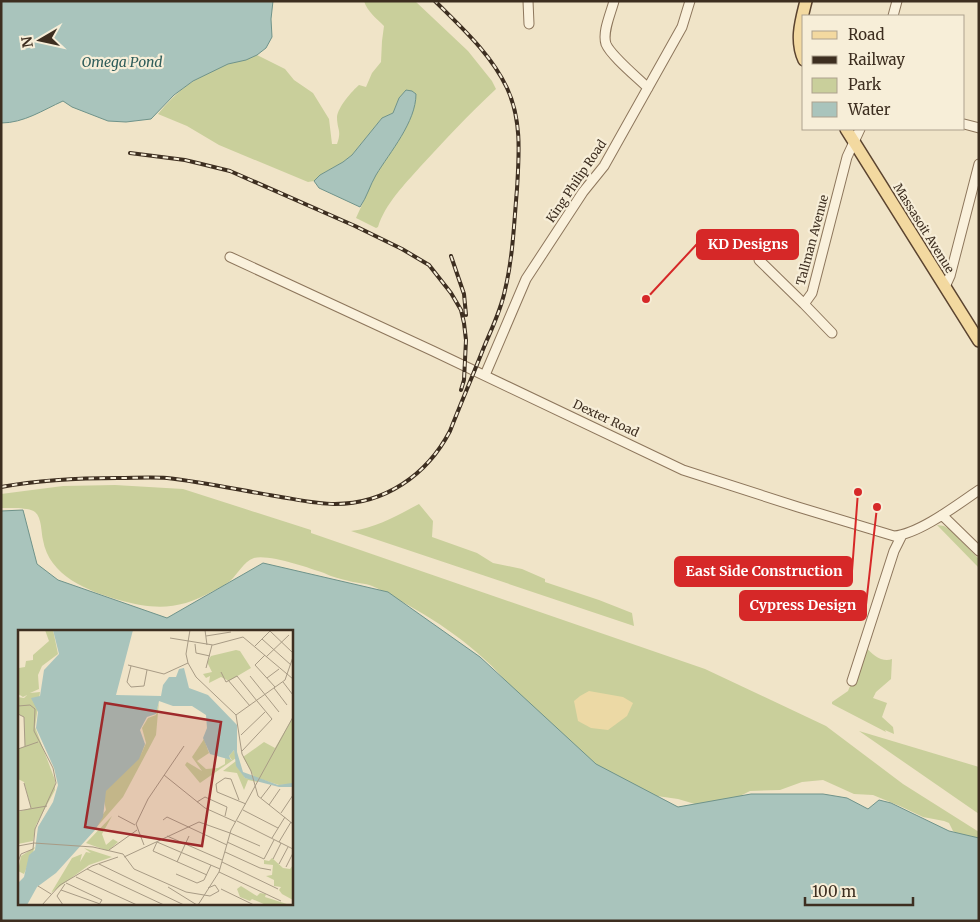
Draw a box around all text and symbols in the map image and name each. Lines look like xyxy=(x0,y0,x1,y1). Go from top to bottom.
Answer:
north arrow xyxy=(15,15,65,65)
legend xyxy=(802,15,965,130)
text: Road xyxy=(848,25,884,44)
text: N xyxy=(17,35,37,49)
text: Railway xyxy=(848,50,905,69)
water label: Omega Pond xyxy=(81,53,163,71)
text: Park xyxy=(848,75,882,94)
text: Water xyxy=(847,100,891,119)
street label: King Philip Road xyxy=(543,137,609,225)
street label: Massasoit Avenue xyxy=(890,180,958,276)
street label: Tallman Avenue xyxy=(793,193,831,287)
callout: KD Designs xyxy=(697,230,798,259)
text: KD Designs xyxy=(708,235,788,253)
street label: Dexter Road xyxy=(571,396,641,440)
callout: East Side Construction xyxy=(675,557,852,586)
text: East Side Construction xyxy=(686,562,843,580)
callout: Cypress Design xyxy=(740,591,866,620)
text: Cypress Design xyxy=(750,596,857,614)
inset map xyxy=(18,630,292,904)
scale bar xyxy=(805,874,912,906)
text: 100 m xyxy=(812,882,856,901)

